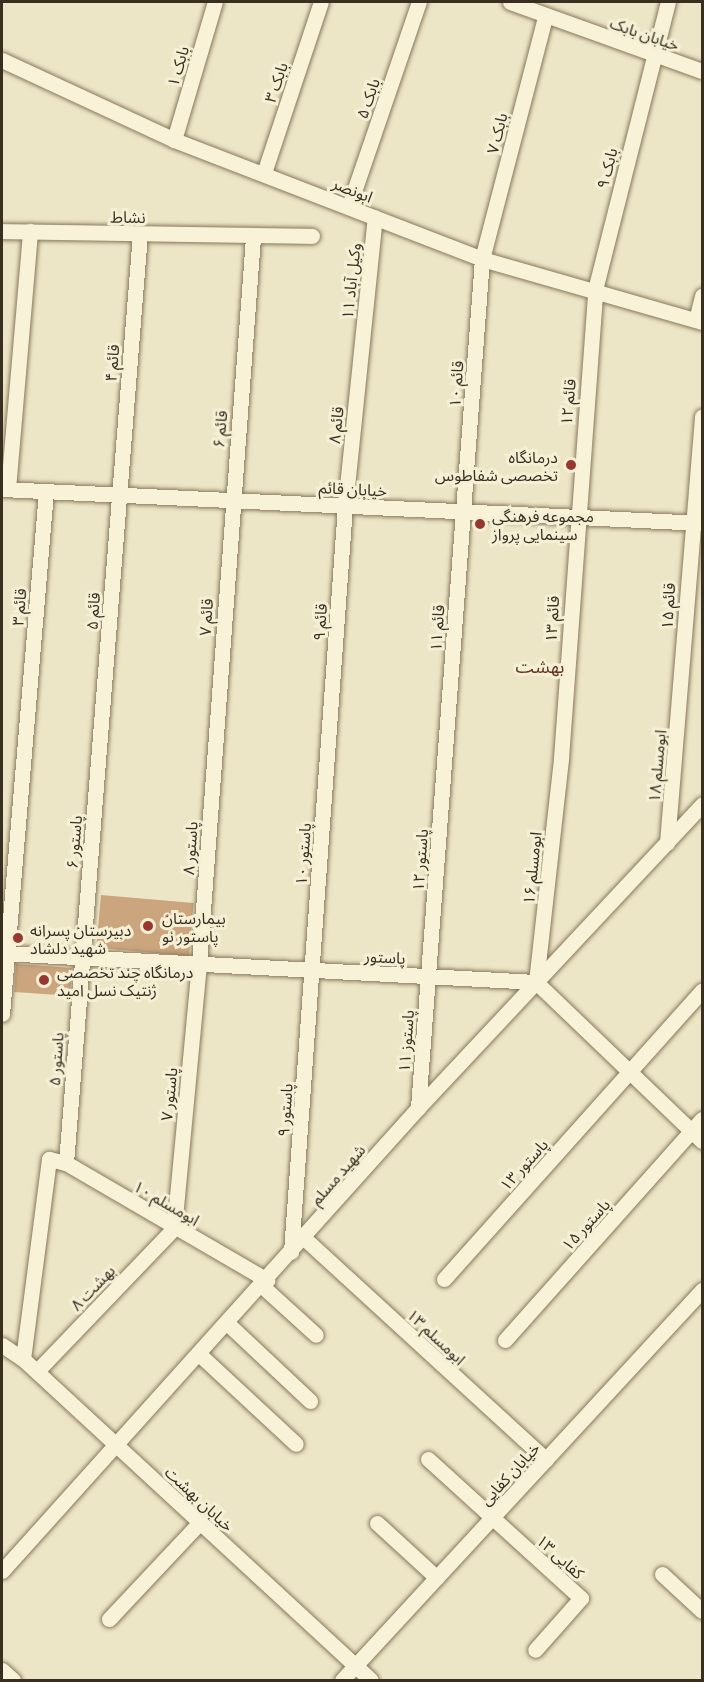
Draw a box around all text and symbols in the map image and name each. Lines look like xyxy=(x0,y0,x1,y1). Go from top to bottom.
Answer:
street label: خیابان بابک xyxy=(608,12,682,54)
street label: بابک ۱ xyxy=(162,44,192,88)
street label: بابک ۳ xyxy=(259,59,291,105)
street label: بابک ۵ xyxy=(351,75,383,121)
street label: بابک ۷ xyxy=(482,111,510,155)
street label: بابک ۹ xyxy=(592,146,620,190)
street label: ابونصر xyxy=(330,172,376,206)
street label: نشاط xyxy=(110,206,146,226)
street label: وکیل آباد ۱۱ xyxy=(336,242,364,320)
street label: قائم ۴ xyxy=(100,344,122,382)
street label: قائم ۱۰ xyxy=(444,360,466,408)
street label: قائم ۱۲ xyxy=(555,378,579,426)
street label: قائم ۸ xyxy=(323,405,347,445)
street label: قائم ۶ xyxy=(208,410,230,448)
place label: درمانگاه تخصصی شفاطوس xyxy=(435,446,558,484)
marker: درمانگاه تخصصی شفاطوس xyxy=(562,456,580,474)
street label: خیابان قائم xyxy=(318,477,388,499)
place label: مجموعه فرهنگی سینمایی پرواز xyxy=(492,505,594,543)
marker: مجموعه فرهنگی سینمایی پرواز xyxy=(473,517,487,531)
street label: قائم ۱۵ xyxy=(656,582,678,630)
street label: قائم ۳ xyxy=(7,588,29,626)
street label: قائم ۵ xyxy=(81,592,103,630)
street label: قائم ۱۳ xyxy=(540,595,562,643)
street label: قائم ۷ xyxy=(194,598,216,636)
street label: قائم ۹ xyxy=(308,603,330,641)
street label: قائم ۱۱ xyxy=(425,604,447,652)
district label: بهشت xyxy=(516,655,564,677)
street label: ابومسلم ۱۸ xyxy=(643,729,669,803)
street label: پاستور ۶ xyxy=(61,814,85,870)
street label: پاستور ۸ xyxy=(178,821,200,875)
street label: پاستور ۱۰ xyxy=(290,822,314,886)
street label: پاستور ۱۲ xyxy=(407,828,431,892)
street label: ابومسلم ۱۶ xyxy=(518,831,544,905)
place label: بیمارستان پاستور نو xyxy=(162,907,226,945)
marker: بیمارستان پاستور نو xyxy=(139,917,157,935)
place label: دبیرستان پسرانه شهید دلشاد xyxy=(30,919,131,957)
marker: دبیرستان پسرانه شهید دلشاد xyxy=(11,931,25,945)
street label: پاستور xyxy=(364,945,406,967)
place label: درمانگاه چند تخصصی ژنتیک نسل امید xyxy=(57,961,193,999)
marker: درمانگاه چند تخصصی ژنتیک نسل امید xyxy=(35,971,53,989)
street label: پاستوز ۱۱ xyxy=(393,1009,417,1073)
street label: پاستور ۵ xyxy=(44,1032,66,1086)
street label: پاستور ۷ xyxy=(156,1066,180,1122)
street label: پاستور ۹ xyxy=(273,1083,295,1137)
street label: پاستور ۱۳ xyxy=(495,1134,551,1194)
street label: شهید مسلم xyxy=(305,1140,369,1208)
street label: ابومسلم ۱۰ xyxy=(131,1175,203,1229)
street label: پاستور ۱۵ xyxy=(557,1194,613,1254)
street label: بهشت ۸ xyxy=(66,1260,118,1314)
street label: ابومسلم ۱۳ xyxy=(404,1304,470,1368)
street label: خیابان کفایی xyxy=(475,1438,543,1508)
street label: خیابان بهشت xyxy=(162,1461,238,1535)
street label: کفایی ۱۳ xyxy=(533,1530,589,1582)

